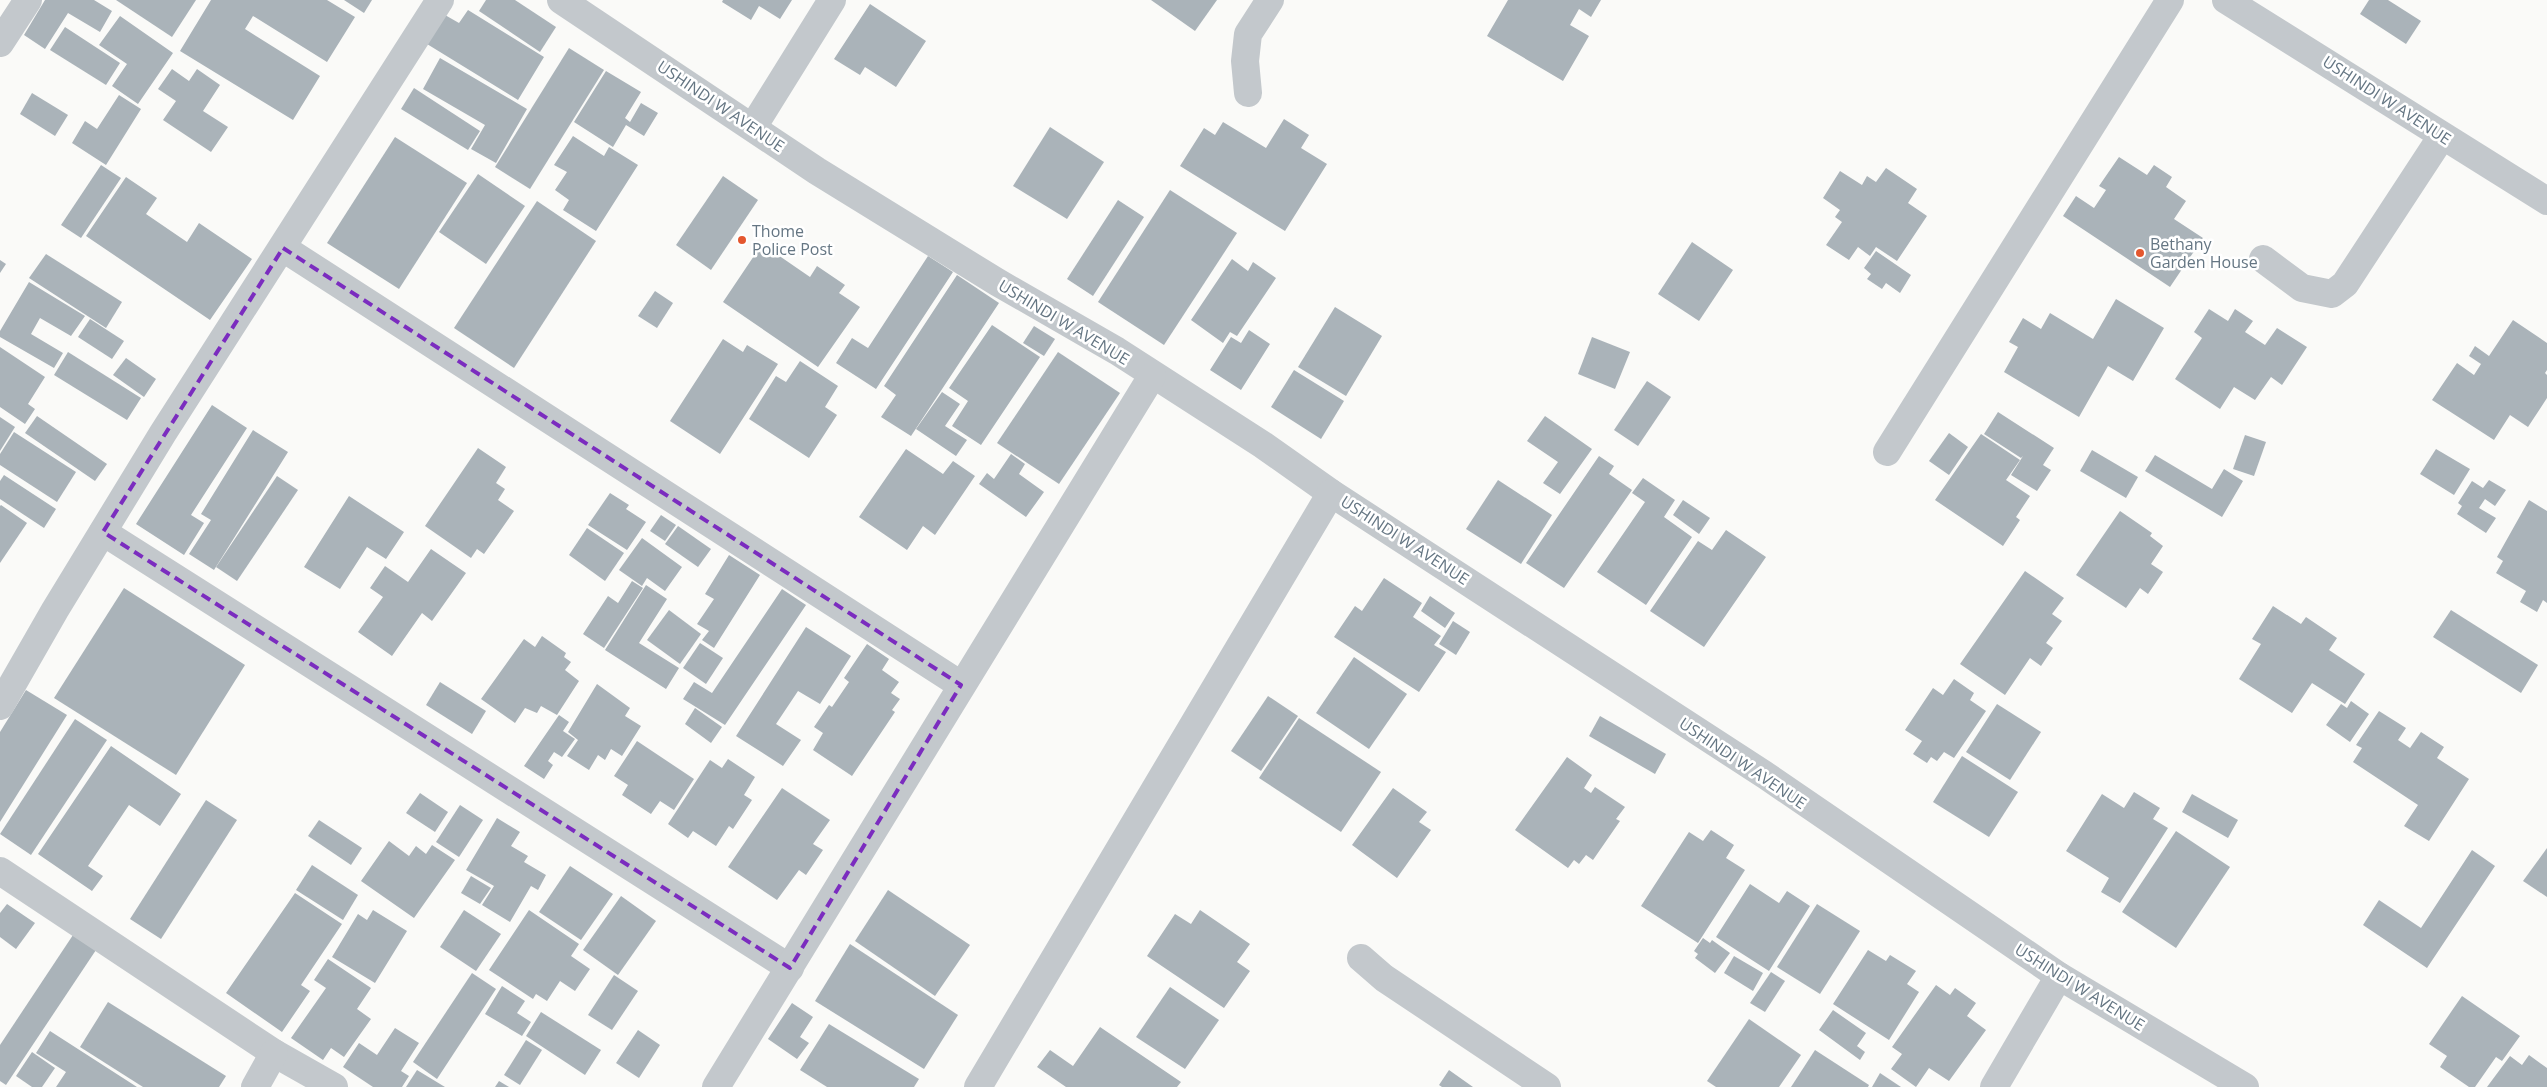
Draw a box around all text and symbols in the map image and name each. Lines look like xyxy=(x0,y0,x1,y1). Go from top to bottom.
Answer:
street label: USHINDI W AVENUE xyxy=(2319,50,2455,150)
street label: USHINDI W AVENUE xyxy=(653,55,789,157)
place label: Thome Police Post xyxy=(752,220,833,260)
place label: Bethany Garden House xyxy=(2150,233,2258,273)
marker: Thome Police Post xyxy=(736,234,748,246)
marker: Bethany Garden House xyxy=(2134,247,2146,259)
street label: USHINDI W AVENUE xyxy=(994,274,1134,370)
street label: USHINDI W AVENUE xyxy=(1337,490,1473,590)
street label: USHINDI W AVENUE xyxy=(1675,712,1811,814)
street label: USHINDI W AVENUE xyxy=(2011,938,2149,1036)

